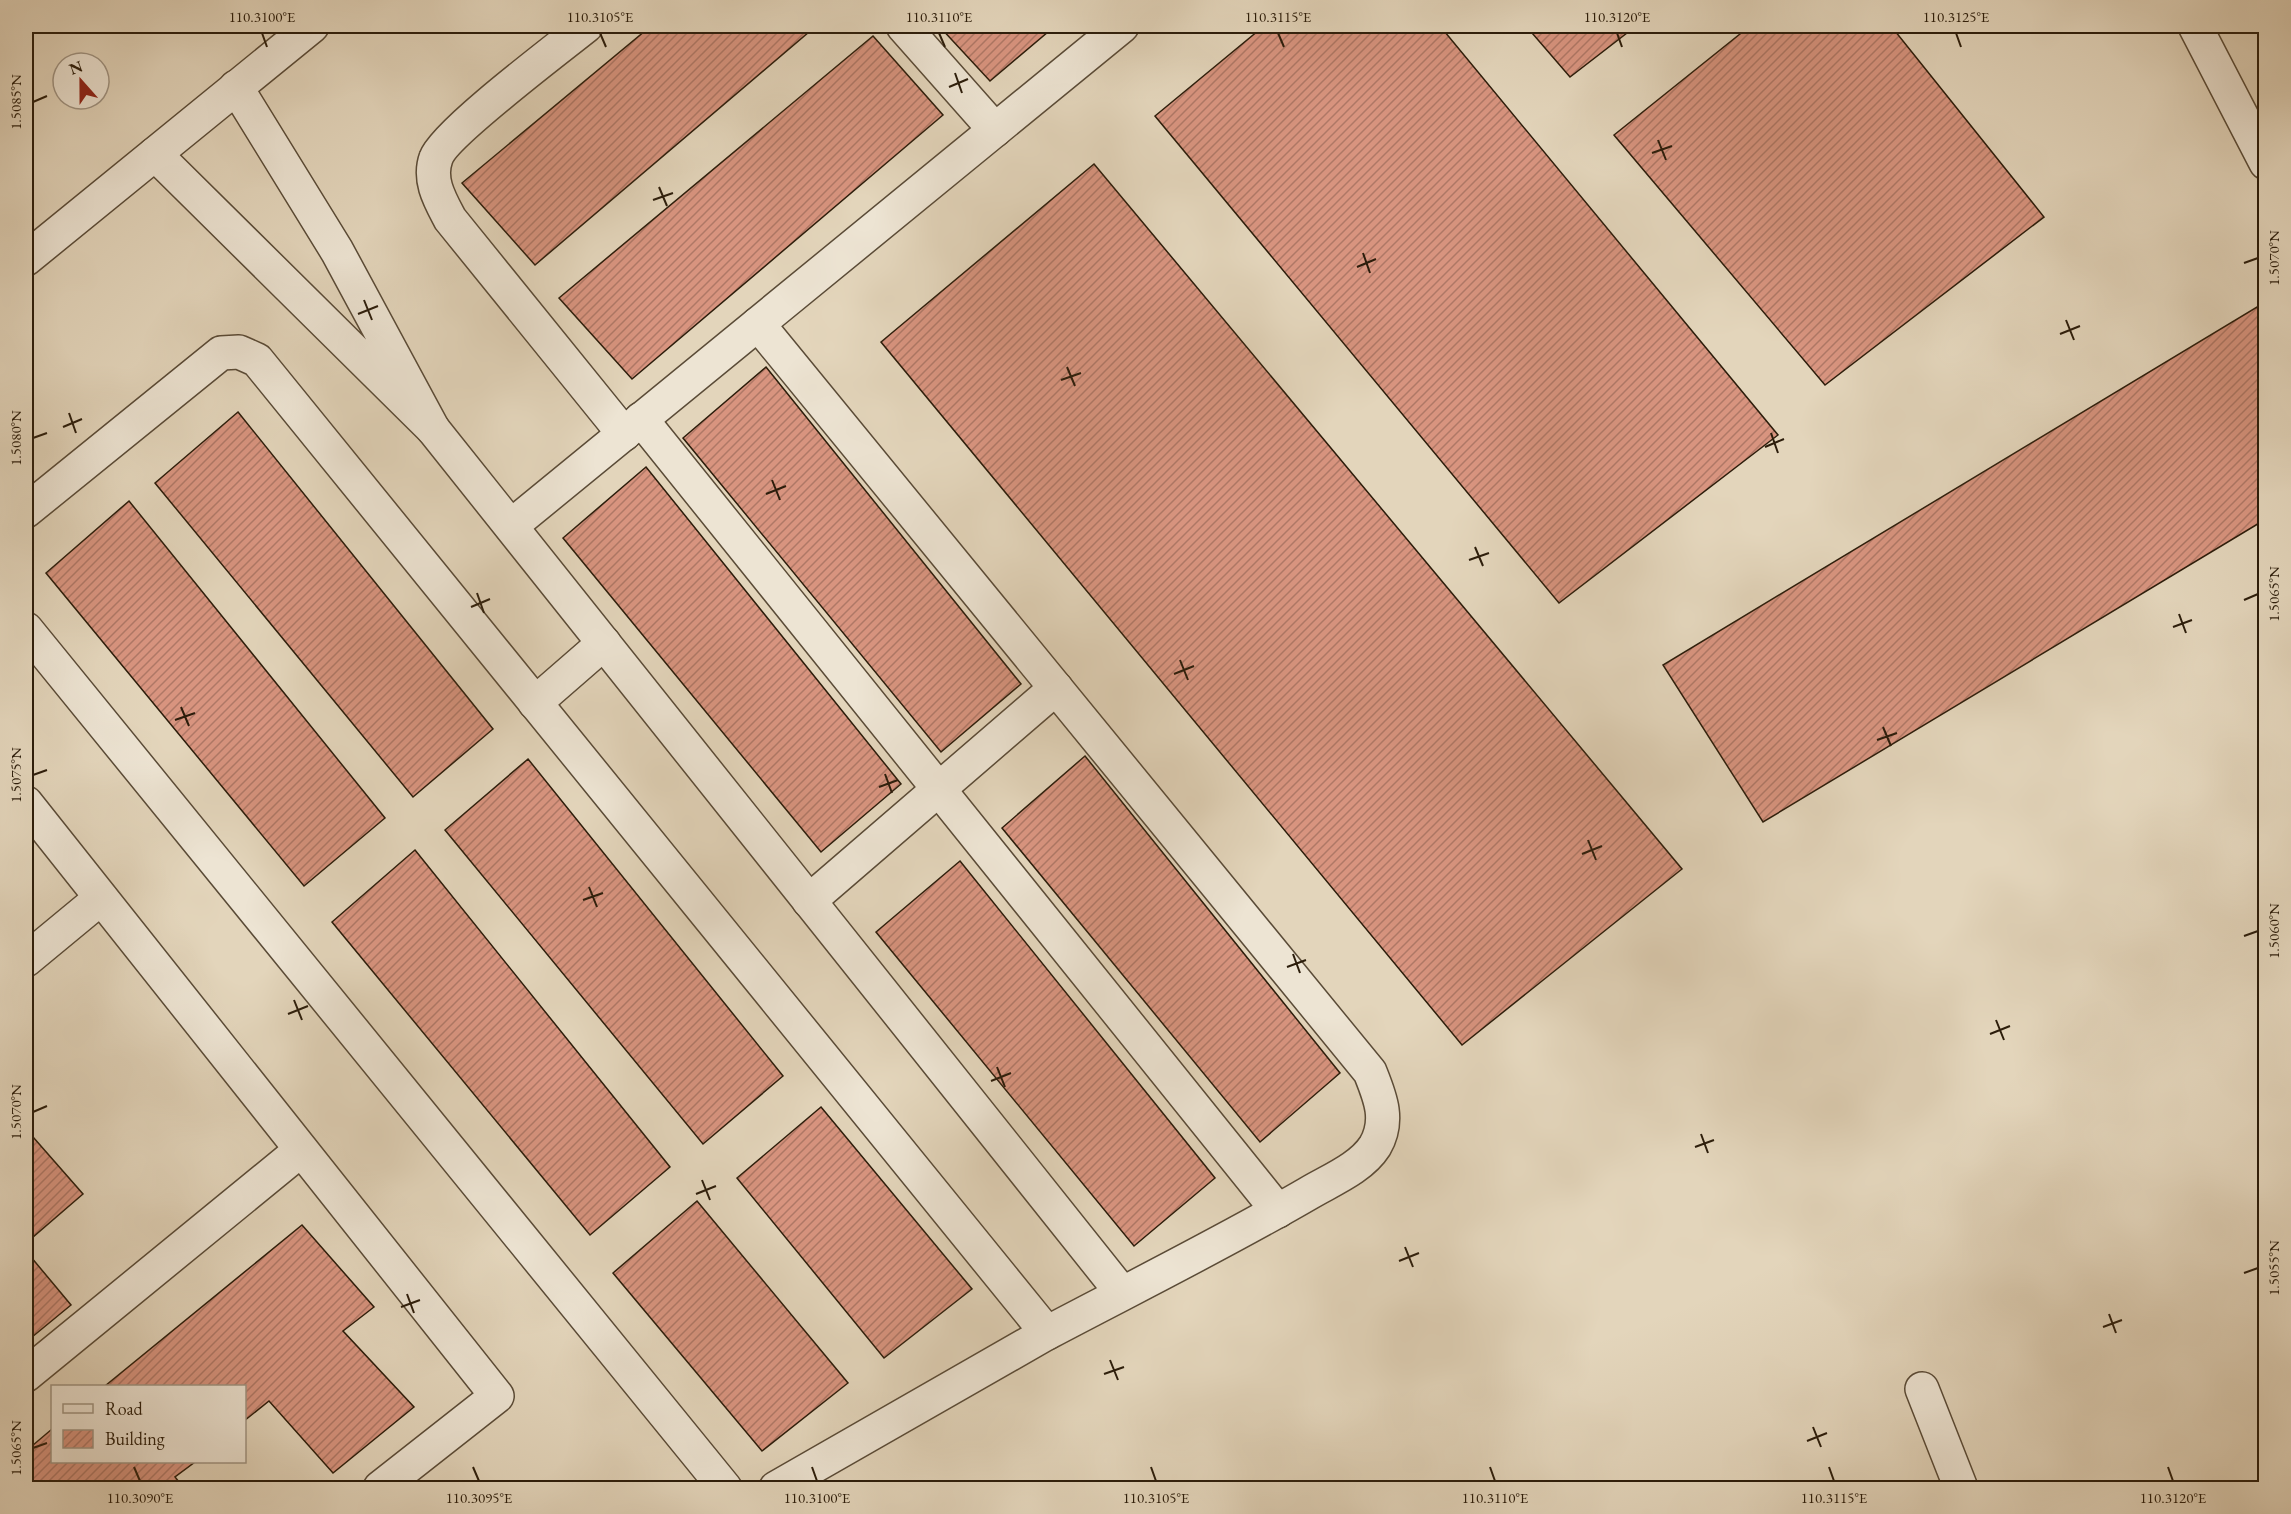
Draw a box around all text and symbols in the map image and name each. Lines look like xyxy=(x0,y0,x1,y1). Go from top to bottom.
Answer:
text: 110.3100°E xyxy=(229,7,296,26)
text: 110.3105°E xyxy=(567,7,634,26)
text: 110.3110°E xyxy=(906,7,973,26)
text: 110.3115°E xyxy=(1245,7,1312,26)
text: 110.3120°E xyxy=(1584,7,1651,26)
text: 110.3125°E xyxy=(1923,7,1990,26)
north arrow xyxy=(51,51,111,111)
text: N xyxy=(66,55,86,80)
text: 1.5085°N xyxy=(6,74,25,130)
text: 1.5070°N xyxy=(2264,230,2283,286)
text: 1.5080°N xyxy=(6,410,25,466)
text: 1.5065°N xyxy=(2264,566,2283,622)
text: 1.5075°N xyxy=(6,747,25,803)
text: 1.5060°N xyxy=(2264,903,2283,959)
text: 1.5070°N xyxy=(6,1084,25,1140)
text: 1.5055°N xyxy=(2264,1240,2283,1296)
legend xyxy=(51,1385,246,1463)
text: Road xyxy=(105,1397,144,1420)
text: 1.5065°N xyxy=(6,1420,25,1476)
text: Building xyxy=(105,1427,165,1450)
text: 110.3090°E xyxy=(107,1488,174,1507)
text: 110.3095°E xyxy=(446,1488,513,1507)
text: 110.3100°E xyxy=(784,1488,851,1507)
text: 110.3105°E xyxy=(1123,1488,1190,1507)
text: 110.3110°E xyxy=(1462,1488,1529,1507)
text: 110.3115°E xyxy=(1801,1488,1868,1507)
text: 110.3120°E xyxy=(2140,1488,2207,1507)

